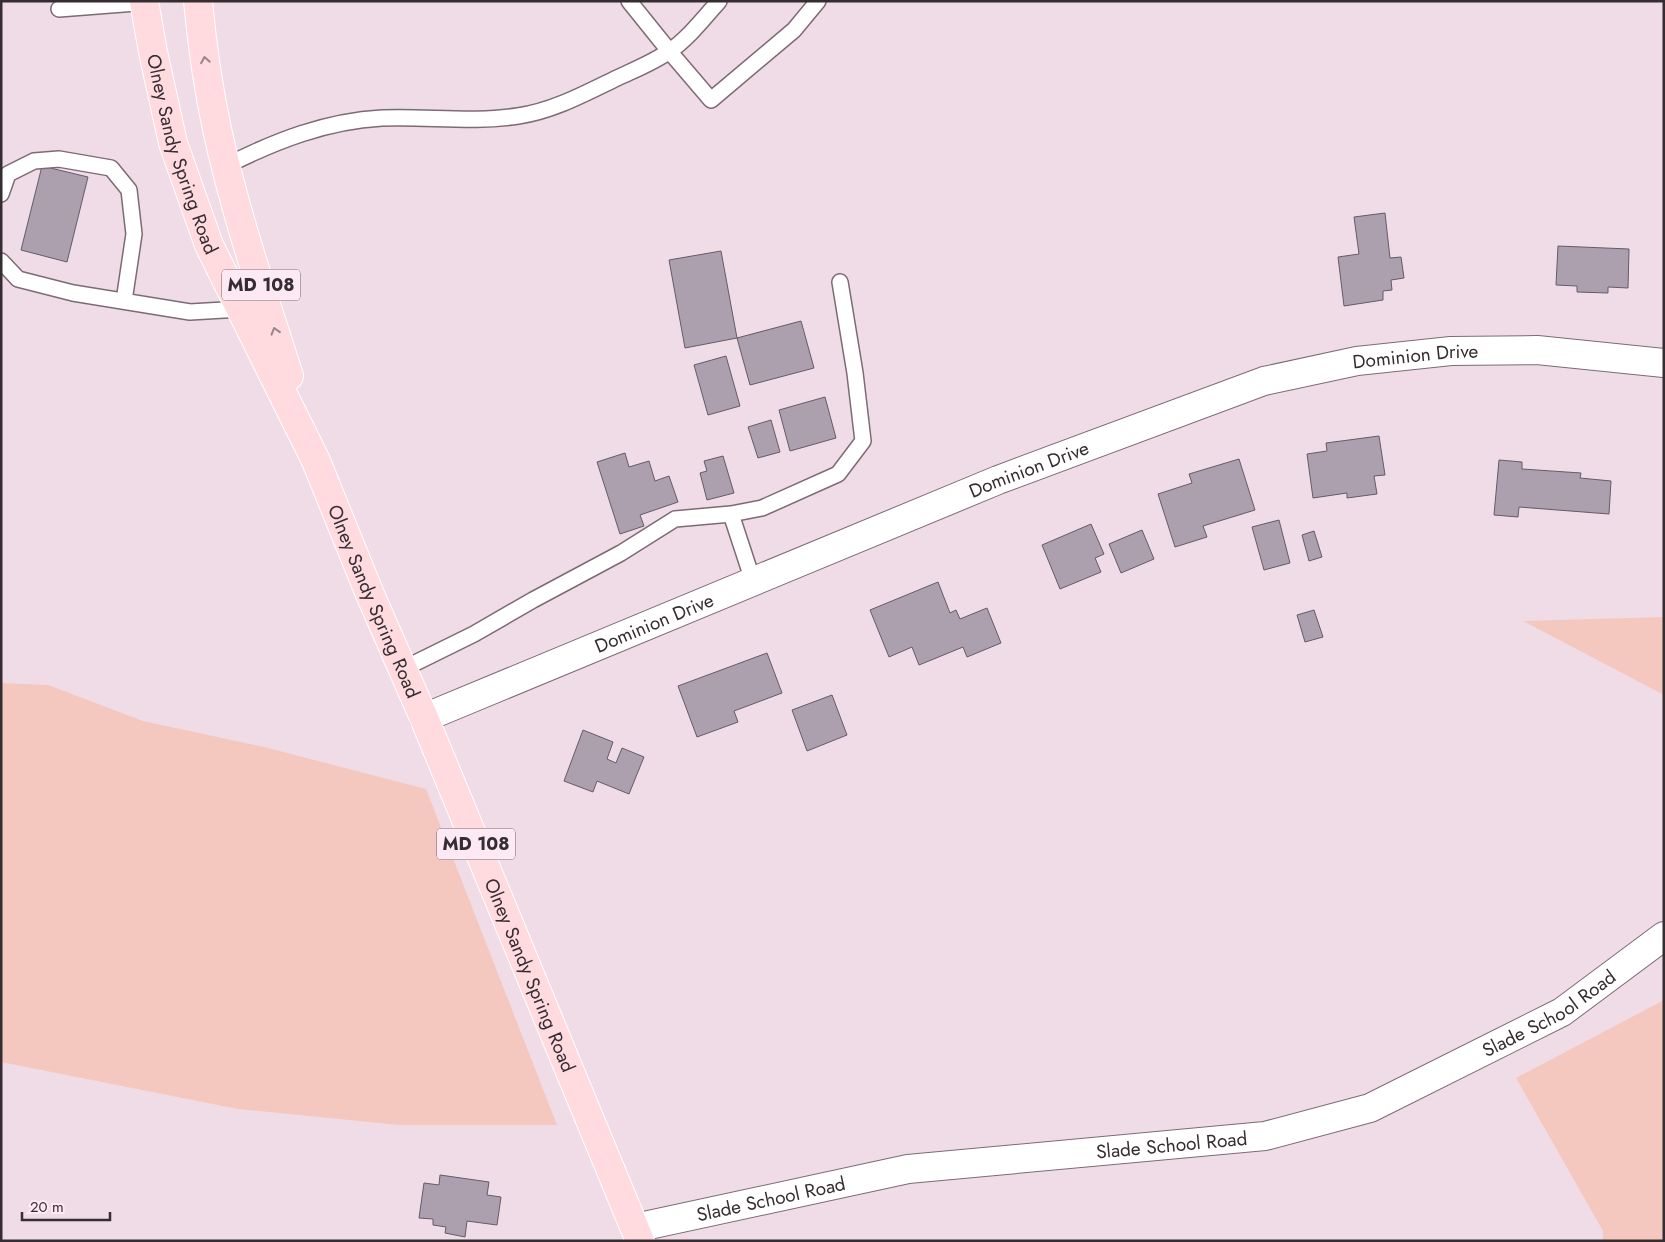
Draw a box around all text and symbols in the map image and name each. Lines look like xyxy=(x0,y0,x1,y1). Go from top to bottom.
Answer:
street label: Olney Sandy Spring Road xyxy=(140,51,225,259)
one-way arrow xyxy=(200,56,210,64)
road number: MD 108 xyxy=(222,270,300,300)
one-way arrow xyxy=(271,327,281,336)
street label: Dominion Drive xyxy=(1351,337,1479,375)
street label: Dominion Drive xyxy=(965,434,1093,504)
street label: Olney Sandy Spring Road xyxy=(321,500,427,702)
street label: Dominion Drive xyxy=(590,586,718,659)
road number: MD 108 xyxy=(437,829,515,860)
street label: Olney Sandy Spring Road xyxy=(478,874,582,1076)
street label: Slade School Road xyxy=(1477,963,1621,1063)
street label: Slade School Road xyxy=(1095,1124,1248,1165)
street label: Slade School Road xyxy=(694,1169,848,1228)
scale bar xyxy=(22,1190,110,1222)
text: 20 m xyxy=(30,1196,64,1218)

